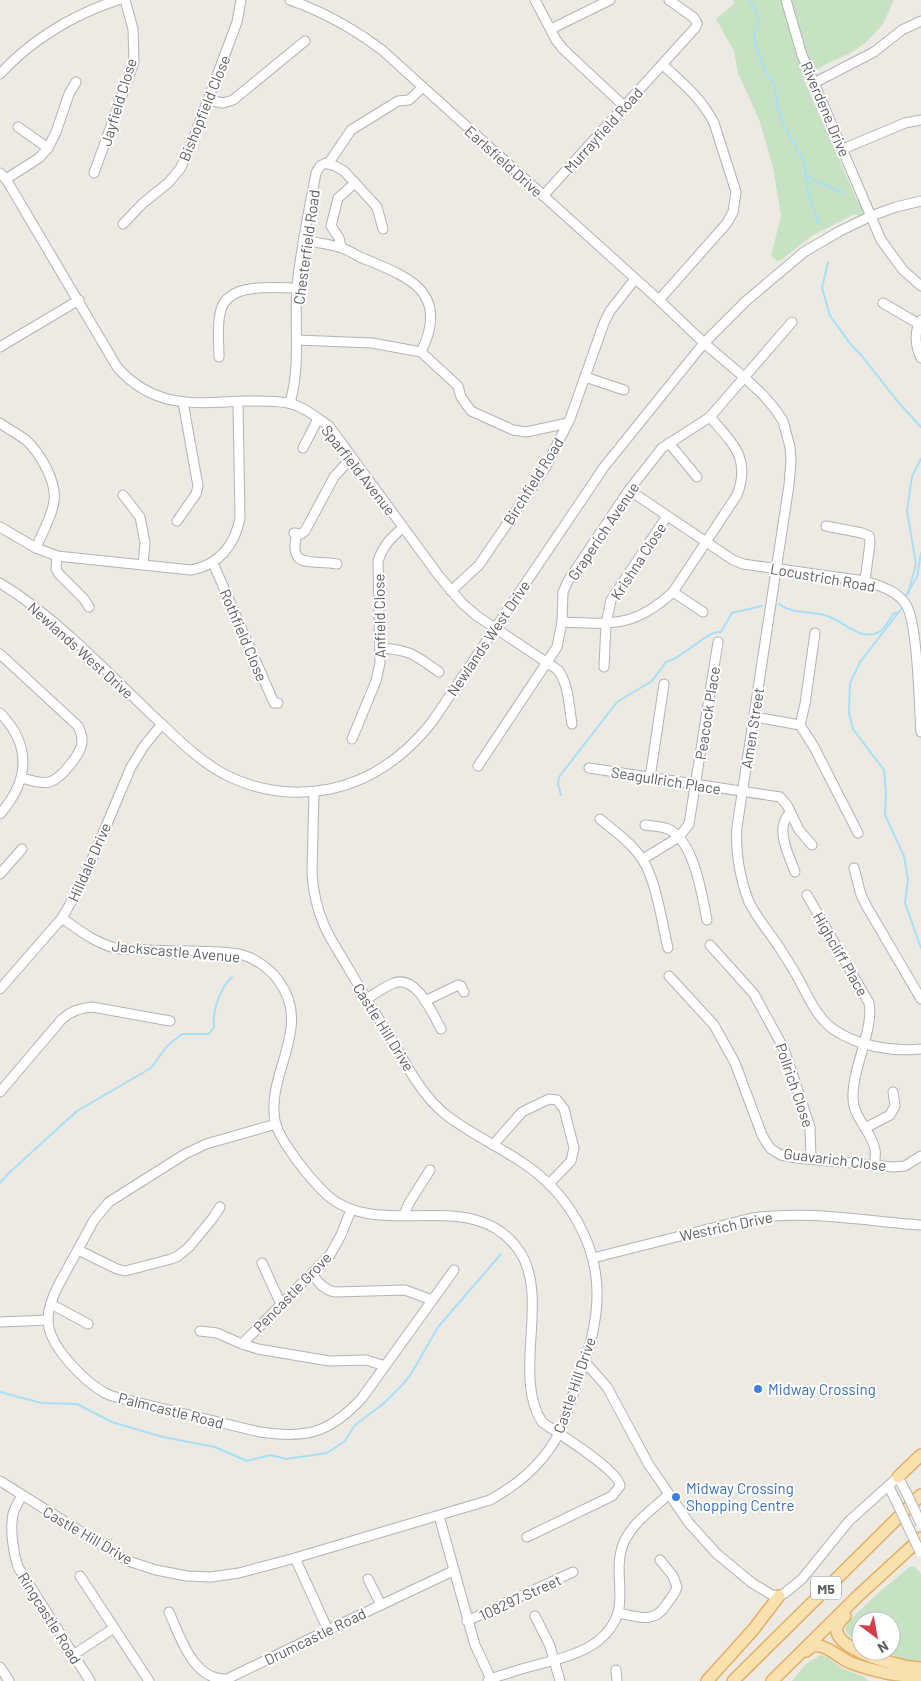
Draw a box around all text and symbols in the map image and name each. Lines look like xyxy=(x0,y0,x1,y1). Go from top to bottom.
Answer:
street label: Bishopfield Close xyxy=(175,52,233,164)
street label: Jayfield Close xyxy=(96,56,140,148)
street label: Riverdene Drive xyxy=(798,59,854,159)
street label: Murrayfield Road xyxy=(560,83,646,177)
street label: Earlsfield Drive xyxy=(462,121,546,201)
street label: Chesterfield Road xyxy=(289,188,323,306)
street label: Sparfield Avenue xyxy=(318,421,400,519)
street label: Birchfield Road xyxy=(499,434,567,528)
street label: Graperich Avenue xyxy=(564,479,642,583)
street label: Krishna Close xyxy=(606,519,670,603)
street label: Locustrich Road xyxy=(769,559,877,595)
street label: Anfield Close xyxy=(369,573,389,659)
street label: Newlands West Drive xyxy=(443,577,533,699)
street label: Rothfield Close xyxy=(216,586,272,684)
street label: Newlands West Drive xyxy=(25,598,137,702)
street label: Peacock Place xyxy=(691,665,723,761)
street label: Amen Street xyxy=(737,686,767,770)
street label: Seagullrich Place xyxy=(610,762,722,798)
street label: Hilldale Drive xyxy=(64,820,114,904)
street label: Highcliff Place xyxy=(810,909,872,999)
street label: Jackscastle Avenue xyxy=(111,936,241,966)
street label: Castle Hill Drive xyxy=(350,980,418,1074)
street label: Pollrich Close xyxy=(772,1041,818,1129)
street label: Guavarich Close xyxy=(783,1144,887,1174)
street label: Westrich Drive xyxy=(678,1207,774,1245)
street label: Pencastle Grove xyxy=(249,1248,335,1336)
street label: Castle Hill Drive xyxy=(549,1334,599,1436)
place label: Midway Crossing xyxy=(768,1380,876,1398)
marker: Midway Crossing xyxy=(752,1383,764,1395)
street label: Palmcastle Road xyxy=(116,1388,226,1432)
place label: Midway Crossing Shopping Centre xyxy=(686,1479,794,1514)
marker: Midway Crossing Shopping Centre xyxy=(670,1491,682,1503)
street label: Castle Hill Drive xyxy=(40,1502,136,1568)
street label: Ringcastle Road xyxy=(15,1569,85,1667)
street label: 108297 Street xyxy=(476,1570,564,1624)
road number: M5 xyxy=(811,1576,841,1600)
street label: Drumcastle Road xyxy=(261,1604,369,1668)
north arrow xyxy=(851,1611,901,1661)
text: N xyxy=(875,1638,892,1657)

